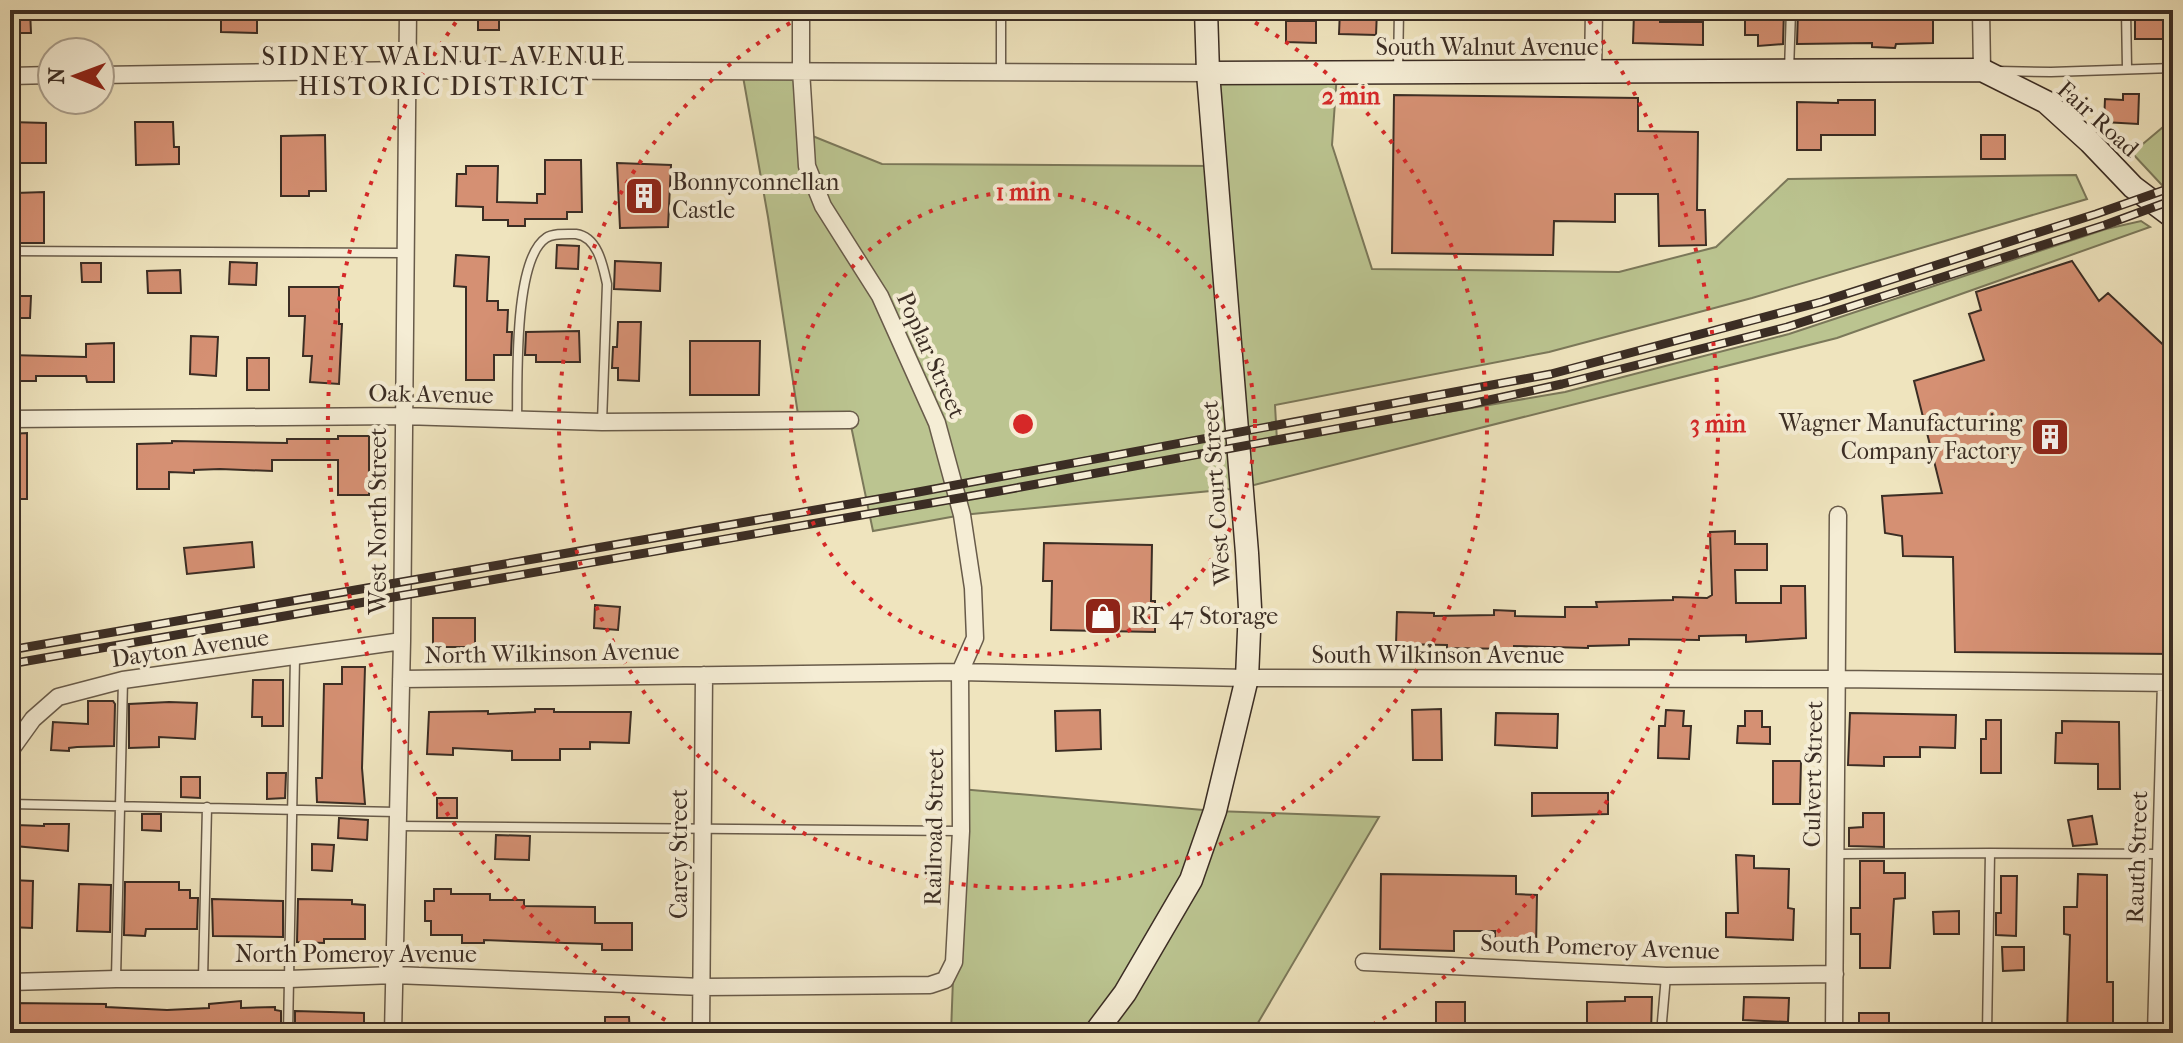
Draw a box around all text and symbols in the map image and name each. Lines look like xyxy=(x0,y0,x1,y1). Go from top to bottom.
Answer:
street label: South Walnut Avenue xyxy=(1375,33,1599,61)
north arrow xyxy=(36,36,116,116)
district label: SIDNEY WALNUT AVENUE HISTORIC DISTRICT xyxy=(262,41,627,102)
text: N xyxy=(44,67,70,84)
street label: Fair Road xyxy=(2052,75,2145,163)
text: 2 min xyxy=(1322,82,1381,110)
place label: Bonnyconnellan Castle xyxy=(672,168,840,224)
building icon: Bonnyconnellan Castle xyxy=(623,175,665,217)
text: 1 min xyxy=(996,178,1051,206)
street label: Poplar Street xyxy=(891,287,971,423)
street label: Oak Avenue xyxy=(368,379,494,409)
street label: West Court Street xyxy=(1196,399,1237,587)
place label: Wagner Manufacturing Company Factory xyxy=(1778,409,2023,465)
centre of rings xyxy=(1009,410,1037,438)
text: 3 min xyxy=(1690,410,1747,438)
building icon: Wagner Manufacturing Company Factory xyxy=(2029,416,2071,458)
street label: West North Street xyxy=(364,427,392,616)
shop icon: RT 47 Storage xyxy=(1082,595,1124,637)
place label: RT 47 Storage xyxy=(1131,602,1278,630)
street label: Dayton Avenue xyxy=(109,623,271,673)
street label: North Wilkinson Avenue xyxy=(424,637,680,669)
street label: South Wilkinson Avenue xyxy=(1312,641,1565,669)
street label: Culvert Street xyxy=(1798,700,1828,848)
street label: Railroad Street xyxy=(919,748,949,906)
street label: Carey Street xyxy=(665,789,693,919)
street label: Rauth Street xyxy=(2121,790,2153,924)
street label: South Pomeroy Avenue xyxy=(1480,929,1720,965)
street label: North Pomeroy Avenue xyxy=(235,940,477,968)

